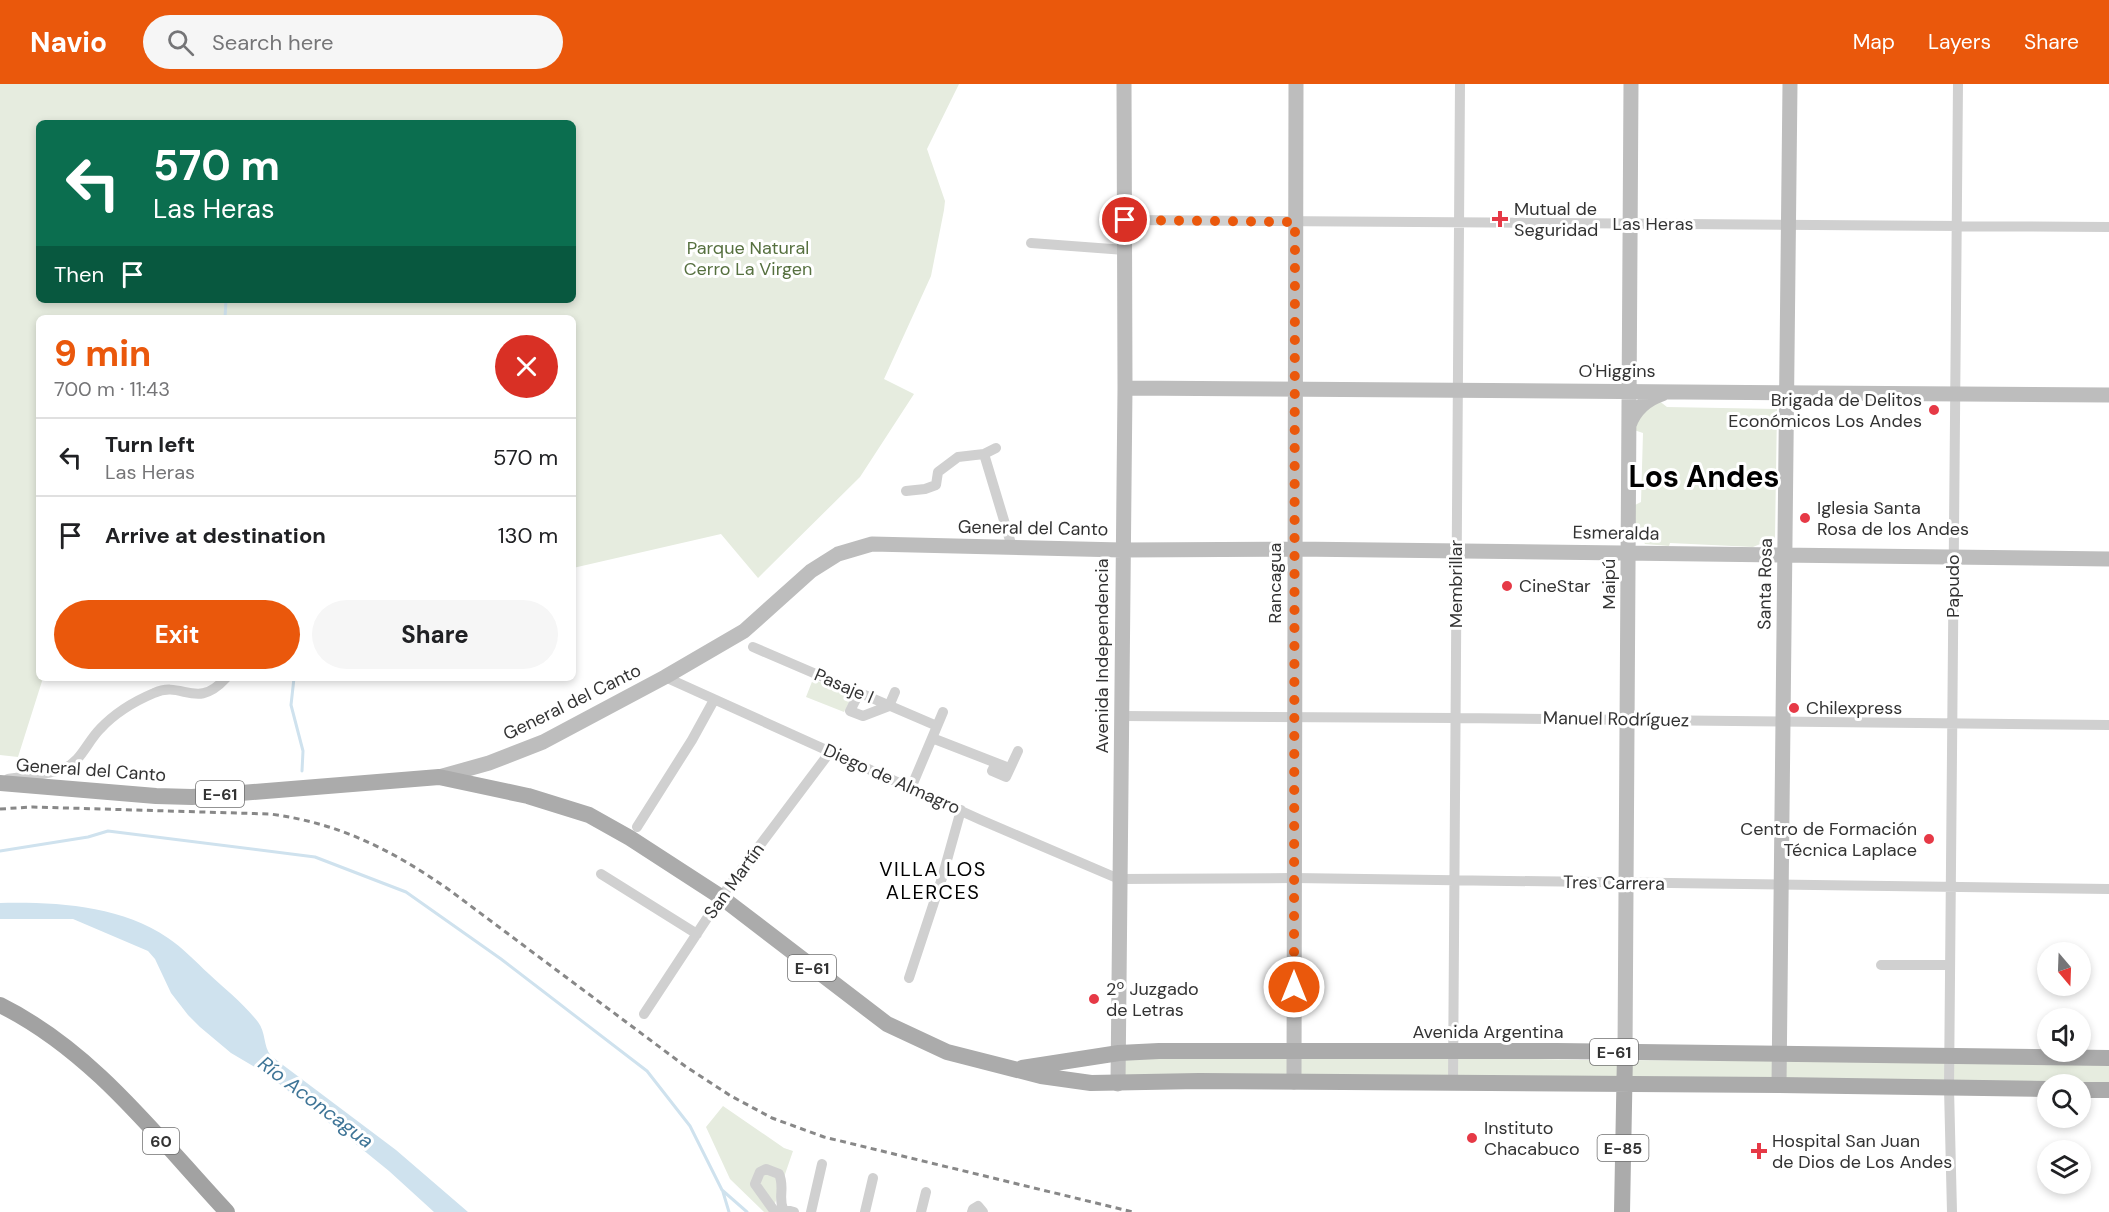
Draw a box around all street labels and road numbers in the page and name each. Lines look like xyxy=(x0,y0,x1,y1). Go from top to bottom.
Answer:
street label: Las Heras xyxy=(1612,212,1694,236)
street label: O'Higgins xyxy=(1578,359,1656,383)
street label: General del Canto xyxy=(958,515,1108,541)
street label: Esmeralda xyxy=(1572,520,1660,546)
street label: Santa Rosa xyxy=(1752,538,1778,630)
street label: Membrillar xyxy=(1444,540,1468,628)
street label: Rancagua xyxy=(1263,543,1287,623)
street label: Papudo xyxy=(1941,554,1965,618)
street label: Avenida Independencia xyxy=(1090,559,1114,753)
street label: Maipú xyxy=(1597,559,1621,609)
street label: General del Canto xyxy=(499,658,645,746)
street label: Pasaje I xyxy=(811,663,877,709)
street label: Manuel Rodríguez xyxy=(1543,706,1689,732)
street label: Diego de Almagro xyxy=(820,738,964,820)
street label: General del Canto xyxy=(15,753,167,787)
road number: E-61 xyxy=(196,781,244,807)
street label: San Martín xyxy=(698,838,770,924)
street label: Tres Carrera xyxy=(1563,870,1665,896)
road number: E-61 xyxy=(788,955,836,981)
street label: Avenida Argentina xyxy=(1413,1020,1563,1044)
road number: E-61 xyxy=(1590,1039,1638,1065)
road number: 60 xyxy=(143,1128,179,1154)
road number: E-85 xyxy=(1598,1135,1648,1161)

